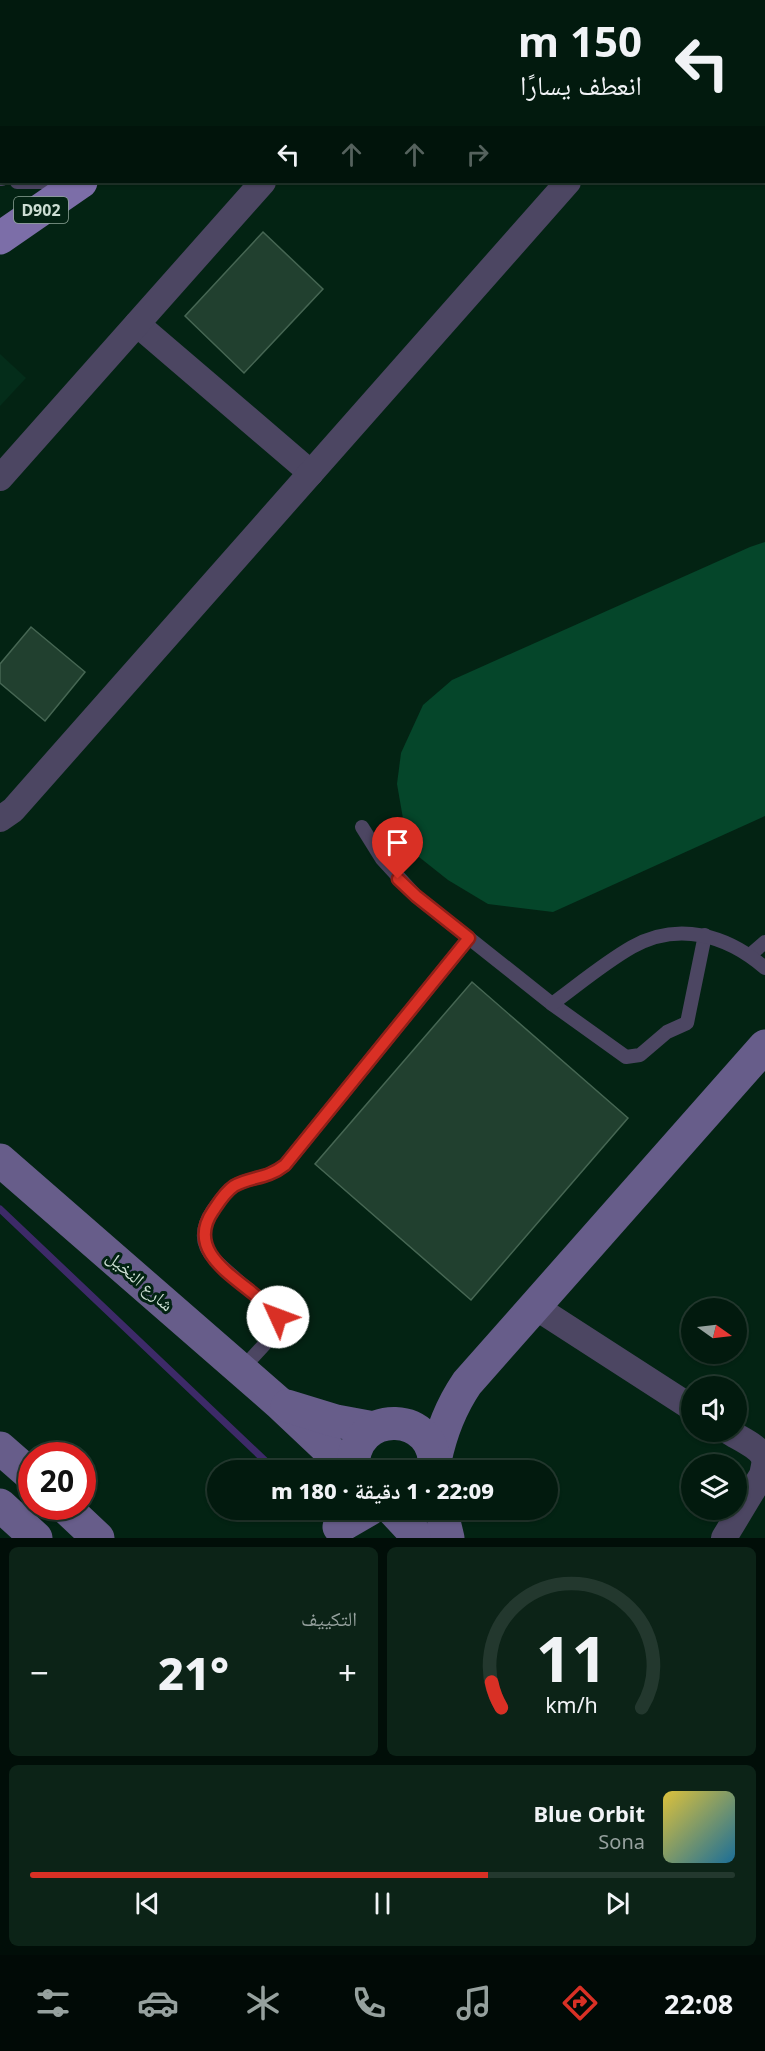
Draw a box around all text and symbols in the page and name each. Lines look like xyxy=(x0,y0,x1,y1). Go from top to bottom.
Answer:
text: 150 m xyxy=(518,12,642,69)
icon: left xyxy=(663,24,741,102)
text: انعطف يسارًا xyxy=(520,66,642,103)
icon: left xyxy=(272,138,305,171)
icon: ahead xyxy=(335,138,368,171)
icon: ahead xyxy=(398,138,431,171)
icon: right xyxy=(461,138,494,171)
road number: D902 xyxy=(14,197,68,223)
pin xyxy=(372,817,423,879)
icon: arrive xyxy=(381,826,414,859)
street label: شارع النخيل xyxy=(102,1244,179,1316)
position arrow xyxy=(246,1285,310,1349)
north arrow xyxy=(681,1298,747,1364)
map controls xyxy=(681,1298,747,1520)
button: sound xyxy=(681,1376,747,1442)
speed limit sign: 20 xyxy=(18,1442,96,1520)
button: layers xyxy=(681,1454,747,1520)
text: 22:09 · 1 دقيقة · 180 m xyxy=(271,1475,494,1505)
text: التكييف xyxy=(301,1605,357,1632)
text: 11 xyxy=(536,1615,607,1700)
text: 21° xyxy=(158,1642,229,1703)
text: − xyxy=(30,1650,49,1695)
text: + xyxy=(338,1650,357,1695)
text: km/h xyxy=(545,1691,598,1720)
text: Blue Orbit xyxy=(533,1798,645,1828)
text: Sona xyxy=(598,1828,645,1855)
icon: previous xyxy=(131,1887,164,1920)
icon: pause xyxy=(366,1887,399,1920)
icon: next xyxy=(601,1887,634,1920)
icon: filters xyxy=(32,1982,74,2024)
icon: car xyxy=(137,1982,179,2024)
icon: climate xyxy=(242,1982,284,2024)
icon: phone xyxy=(348,1982,390,2024)
icon: music xyxy=(453,1982,495,2024)
icon: directions xyxy=(559,1982,601,2024)
text: 22:08 xyxy=(664,1985,733,2022)

